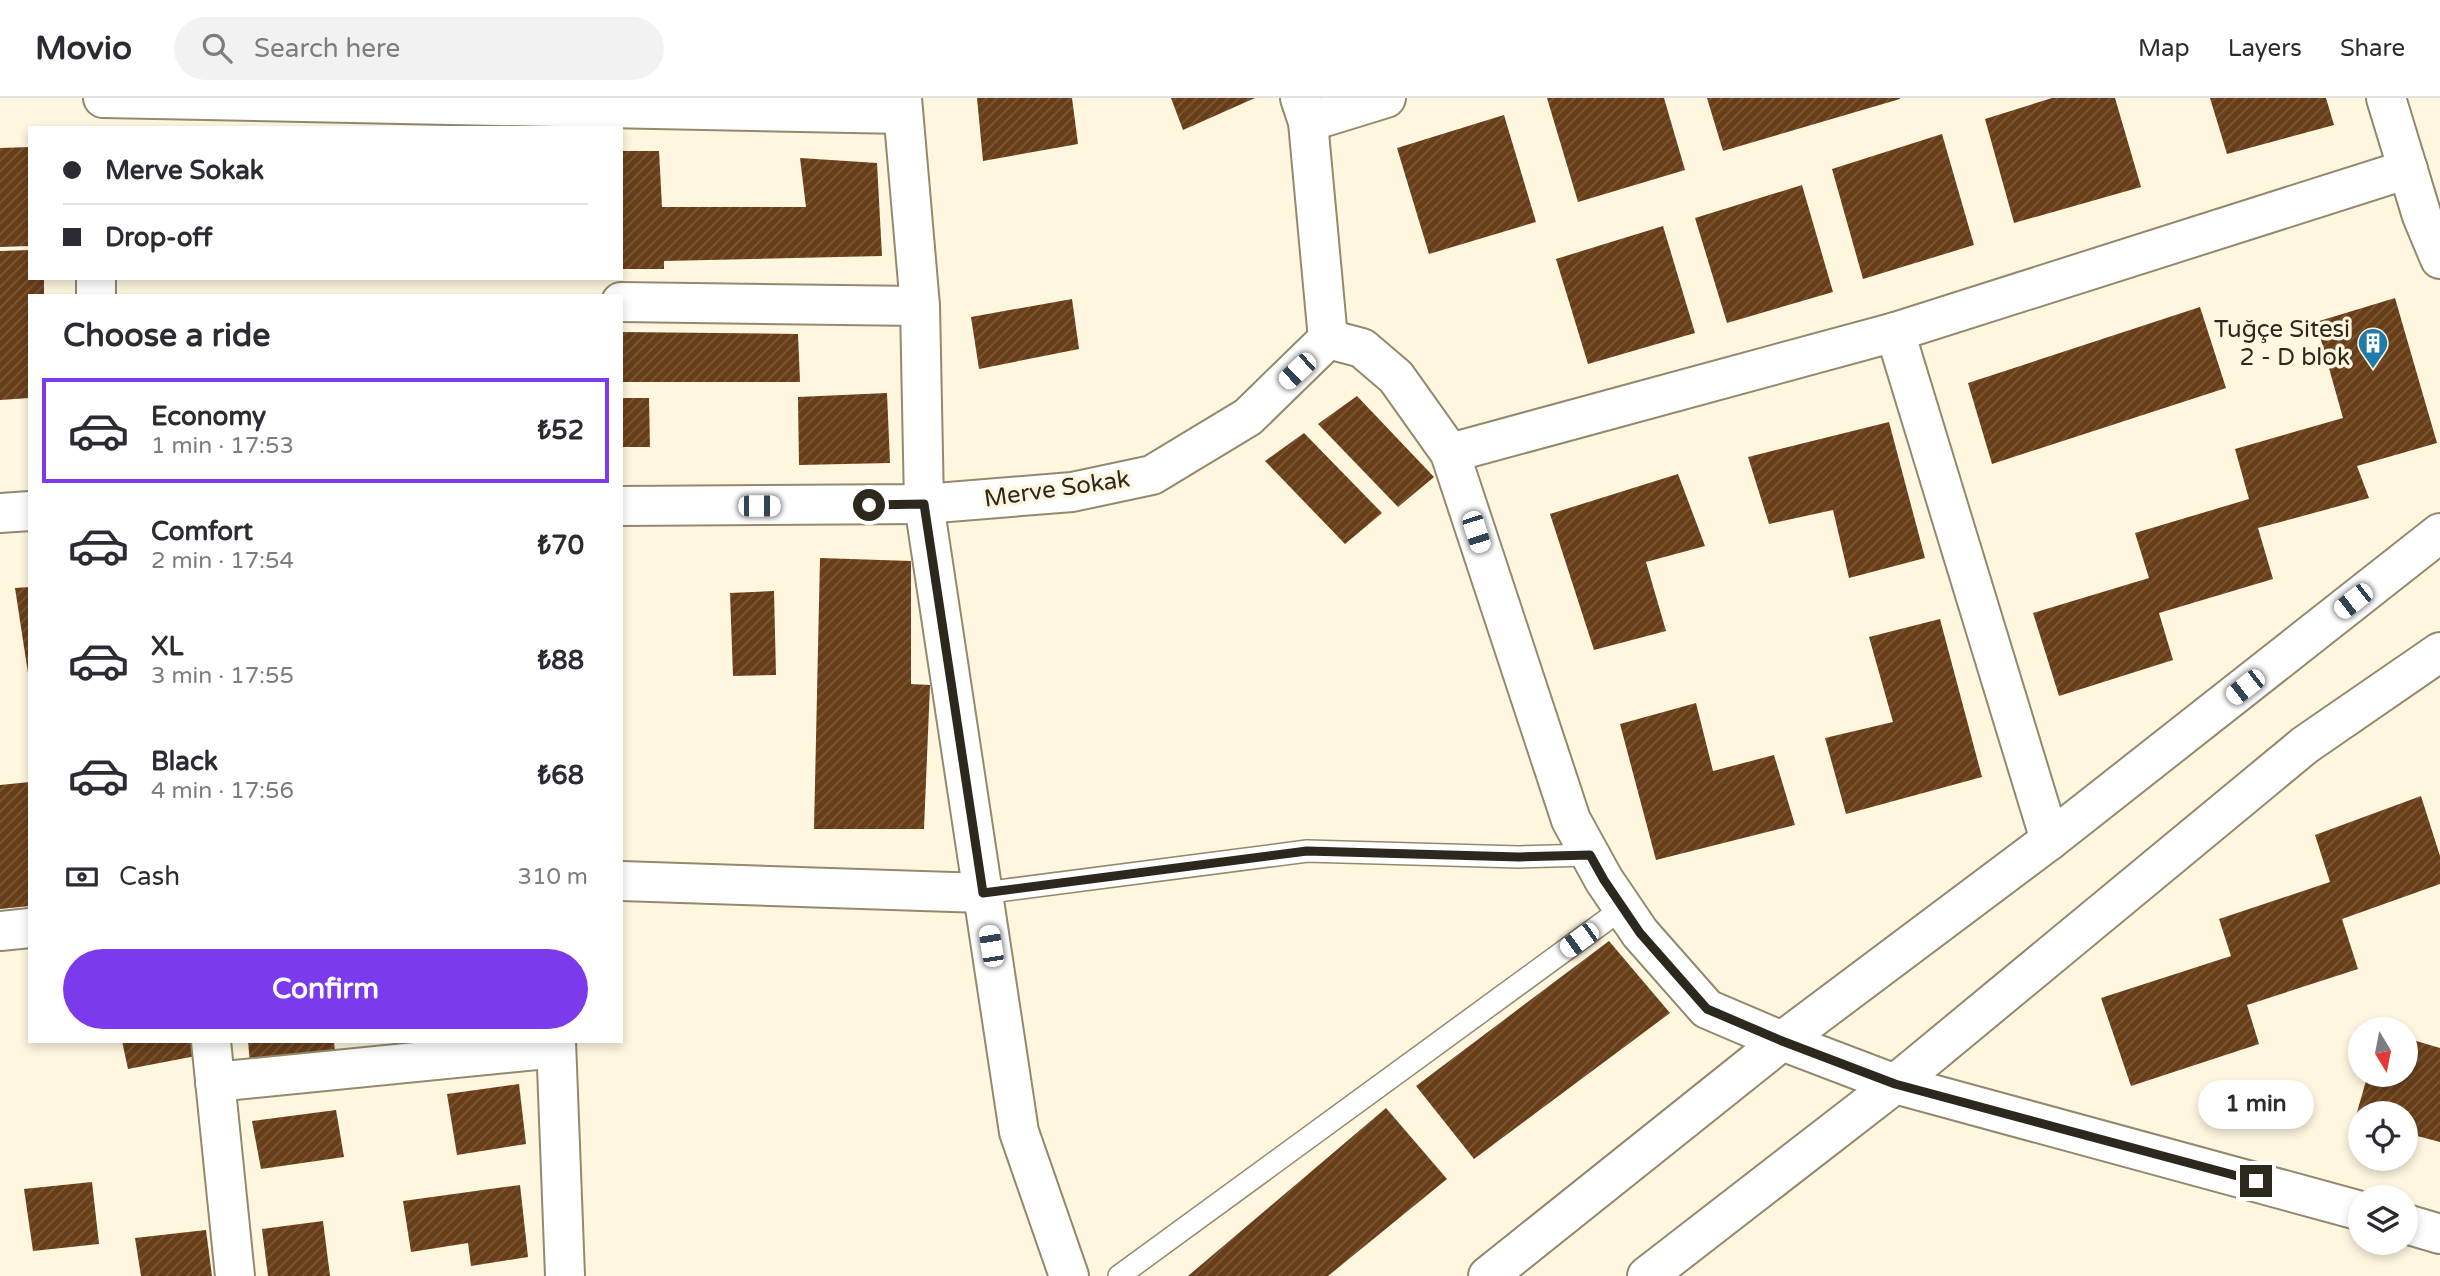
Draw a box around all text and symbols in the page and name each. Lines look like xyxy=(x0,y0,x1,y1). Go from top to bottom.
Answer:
search box xyxy=(174,17,664,80)
text: Movio xyxy=(35,29,132,68)
icon: search xyxy=(198,29,236,67)
text: Search here xyxy=(254,33,400,64)
text: Map xyxy=(2138,34,2190,63)
text: Layers xyxy=(2228,34,2302,63)
text: Share xyxy=(2340,34,2405,63)
text: Merve Sokak xyxy=(105,155,264,186)
text: Drop-off xyxy=(105,222,212,253)
place label: Tuğçe Sitesi 2 - D blok xyxy=(2214,315,2350,372)
text: Choose a ride xyxy=(63,317,270,355)
building icon: Tuğçe Sitesi 2 - D blok xyxy=(2356,326,2390,370)
car xyxy=(1275,349,1320,393)
icon: car xyxy=(67,399,130,462)
text: Economy xyxy=(151,401,266,432)
text: ₺52 xyxy=(538,415,584,446)
text: 1 min · 17:53 xyxy=(151,432,294,460)
street label: Merve Sokak xyxy=(982,464,1132,514)
route start xyxy=(853,489,885,521)
car xyxy=(739,496,781,517)
car xyxy=(1460,509,1493,555)
icon: car xyxy=(67,514,130,577)
text: Comfort xyxy=(151,516,253,547)
text: ₺70 xyxy=(538,530,584,561)
text: 2 min · 17:54 xyxy=(151,547,294,575)
car xyxy=(2330,580,2377,622)
icon: car xyxy=(67,629,130,692)
text: XL xyxy=(151,631,183,662)
text: ₺88 xyxy=(538,645,584,676)
text: 3 min · 17:55 xyxy=(151,662,294,690)
car xyxy=(2222,666,2269,708)
icon: car xyxy=(67,744,130,807)
text: Black xyxy=(151,746,218,777)
text: ₺68 xyxy=(538,760,584,791)
text: 4 min · 17:56 xyxy=(151,777,294,805)
icon: cash xyxy=(63,858,101,896)
text: Cash xyxy=(119,861,180,892)
text: 310 m xyxy=(518,863,588,891)
car xyxy=(1556,919,1603,961)
car xyxy=(978,924,1005,968)
button: Confirm xyxy=(63,949,588,1029)
north arrow xyxy=(2348,1017,2418,1087)
map controls xyxy=(2348,1017,2418,1255)
callout: 1 min xyxy=(2198,1080,2314,1128)
text: 1 min xyxy=(2225,1090,2287,1118)
button: locate xyxy=(2348,1101,2418,1171)
route end xyxy=(2240,1165,2272,1197)
button: layers xyxy=(2348,1185,2418,1255)

